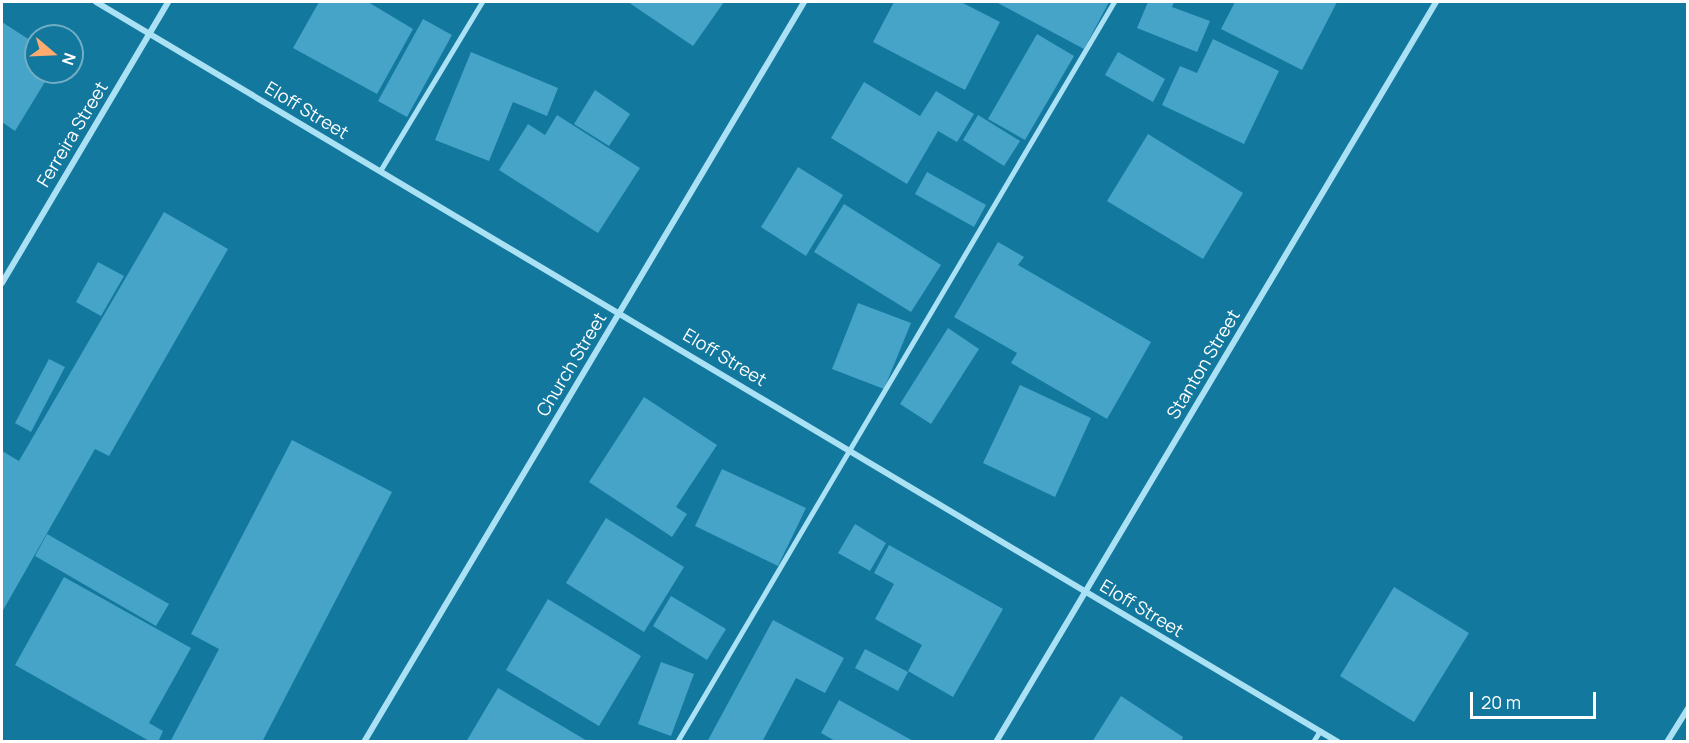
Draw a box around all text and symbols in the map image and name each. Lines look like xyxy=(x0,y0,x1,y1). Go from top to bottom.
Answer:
north arrow xyxy=(24,24,84,84)
text: N xyxy=(57,50,81,68)
street label: Ferreira Street xyxy=(32,77,112,191)
street label: Eloff Street xyxy=(261,77,353,143)
street label: Stanton Street xyxy=(1162,305,1244,423)
street label: Church Street xyxy=(531,308,611,420)
street label: Eloff Street xyxy=(679,324,771,390)
street label: Eloff Street xyxy=(1096,575,1188,641)
scale bar xyxy=(1473,680,1599,718)
text: 20 m xyxy=(1481,690,1521,714)

